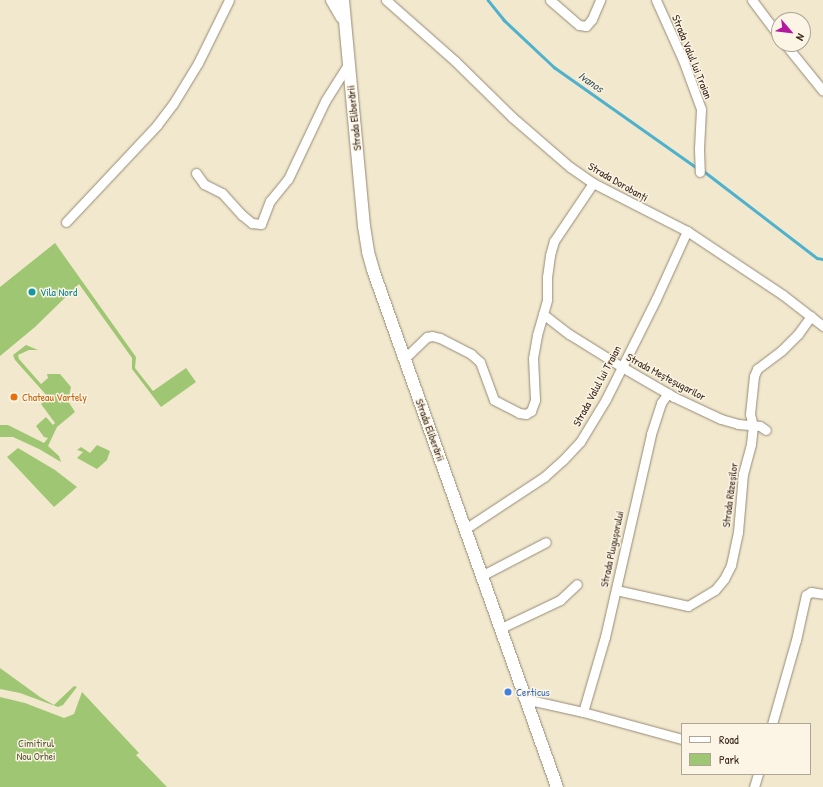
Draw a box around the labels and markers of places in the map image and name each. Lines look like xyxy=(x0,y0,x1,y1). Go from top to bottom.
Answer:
place label: Vila Nord xyxy=(40,285,77,299)
marker: Vila Nord xyxy=(27,287,37,297)
place label: Chateau Vartely xyxy=(22,390,87,404)
marker: Chateau Vartely xyxy=(9,392,19,402)
place label: Certicus xyxy=(516,685,550,699)
marker: Certicus xyxy=(503,687,513,697)

